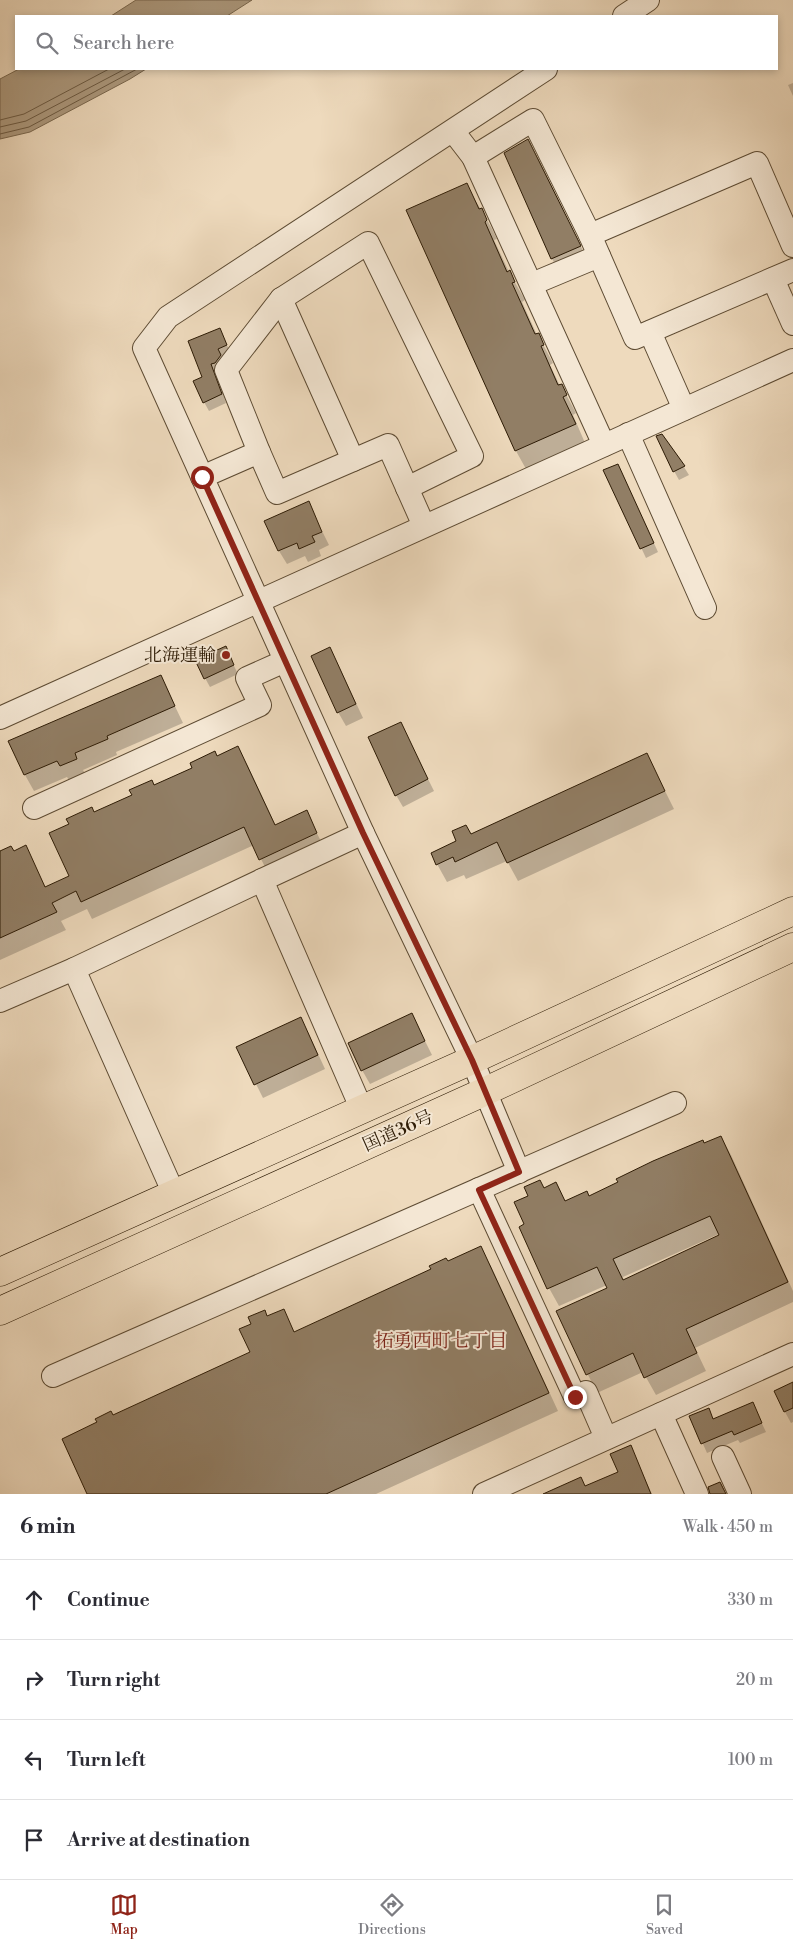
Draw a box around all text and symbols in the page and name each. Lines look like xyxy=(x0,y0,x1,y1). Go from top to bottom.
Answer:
search box xyxy=(15,15,778,70)
icon: search xyxy=(33,29,61,57)
text: Search here xyxy=(73,31,174,55)
route start xyxy=(191,466,214,489)
place label: 北海運輸 xyxy=(144,644,216,667)
marker: 北海運輸 xyxy=(220,649,232,661)
street label: 国道36号 xyxy=(359,1105,437,1157)
district label: 拓勇西町七丁目 xyxy=(374,1329,508,1353)
route end xyxy=(564,1386,587,1409)
text: 6 min xyxy=(20,1514,75,1540)
text: Walk · 450 m xyxy=(683,1517,773,1537)
icon: ahead xyxy=(20,1586,48,1614)
text: Continue xyxy=(67,1588,150,1612)
text: 330 m xyxy=(727,1590,773,1610)
icon: right xyxy=(20,1666,48,1694)
text: Turn right xyxy=(67,1668,160,1692)
text: 20 m xyxy=(736,1670,773,1690)
icon: left xyxy=(20,1746,48,1774)
text: Turn left xyxy=(67,1748,146,1772)
text: 100 m xyxy=(728,1750,773,1770)
icon: arrive xyxy=(20,1826,48,1854)
text: Arrive at destination xyxy=(67,1828,250,1852)
tab: Map xyxy=(110,1891,138,1939)
tab: Directions xyxy=(358,1891,426,1939)
tab: Saved xyxy=(646,1891,683,1939)

